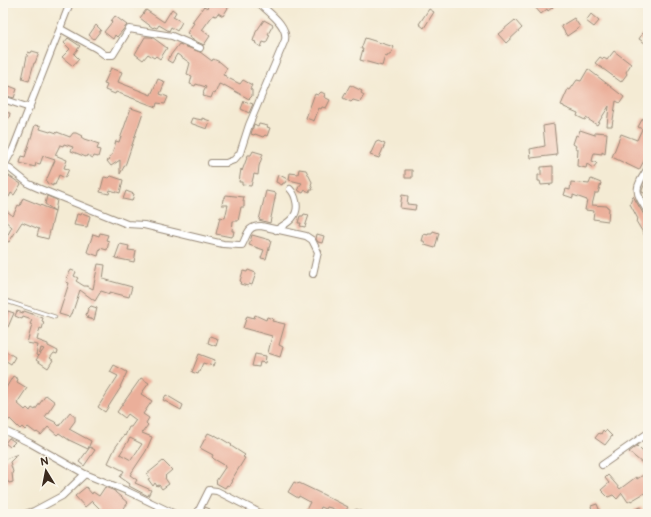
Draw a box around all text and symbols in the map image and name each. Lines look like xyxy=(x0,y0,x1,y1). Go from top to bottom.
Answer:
north arrow xyxy=(26,451,66,491)
text: N xyxy=(39,455,50,469)

